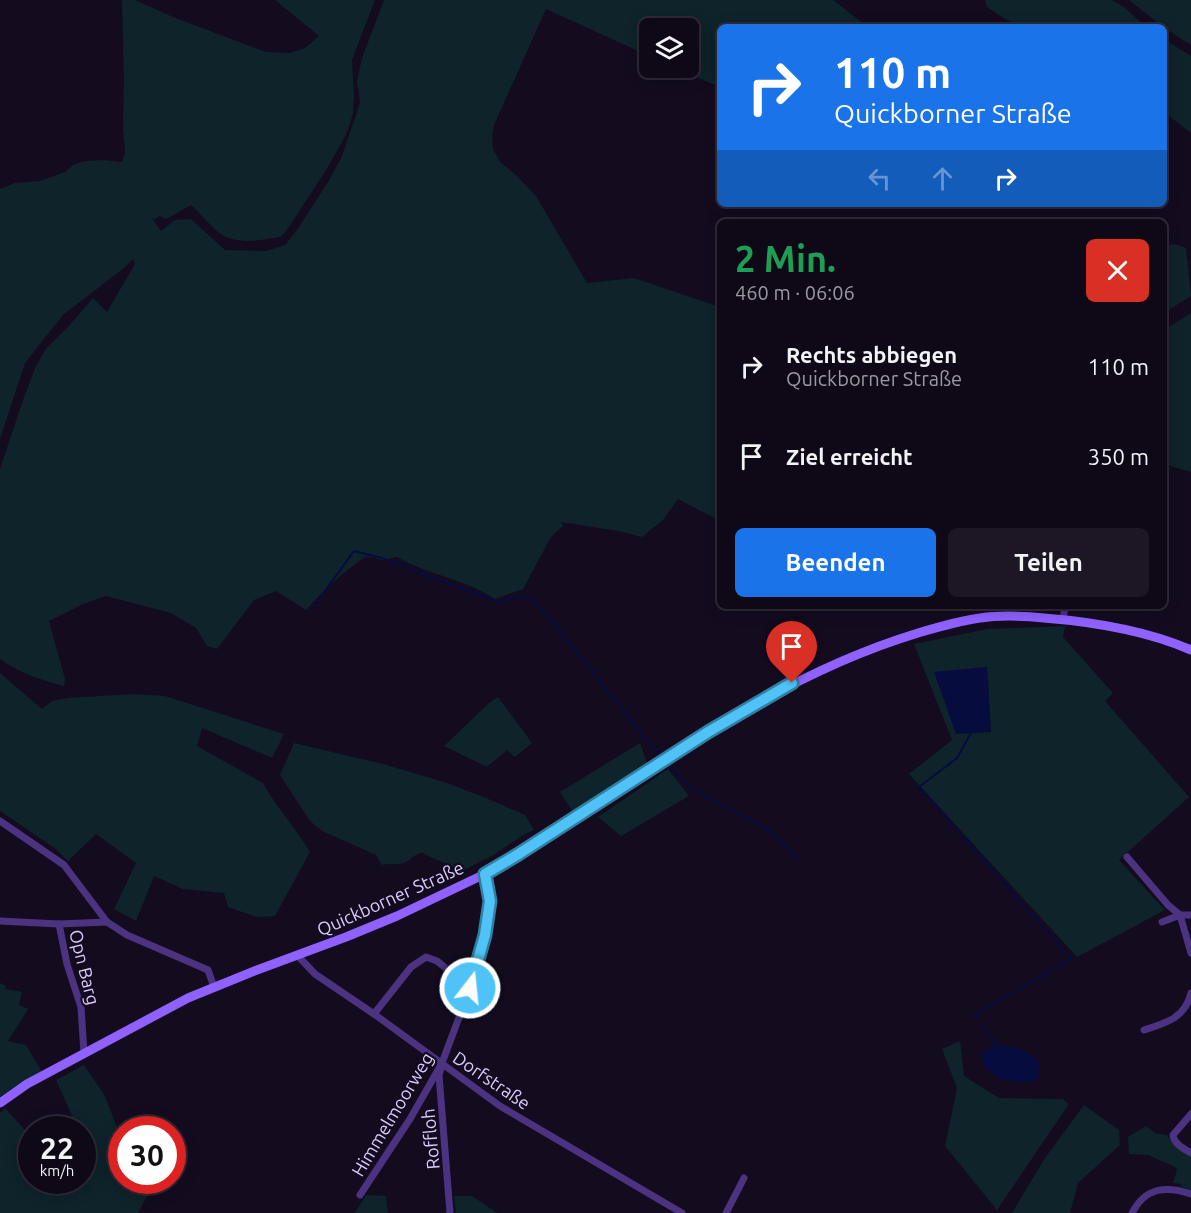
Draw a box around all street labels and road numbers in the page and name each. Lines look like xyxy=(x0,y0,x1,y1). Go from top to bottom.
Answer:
street label: Quickborner Straße xyxy=(314,857,467,940)
street label: Opn Barg xyxy=(66,927,104,1007)
street label: Dorfstraße xyxy=(450,1047,534,1113)
street label: Himmelmoorweg xyxy=(347,1049,437,1179)
street label: Roffloh xyxy=(417,1108,443,1170)

